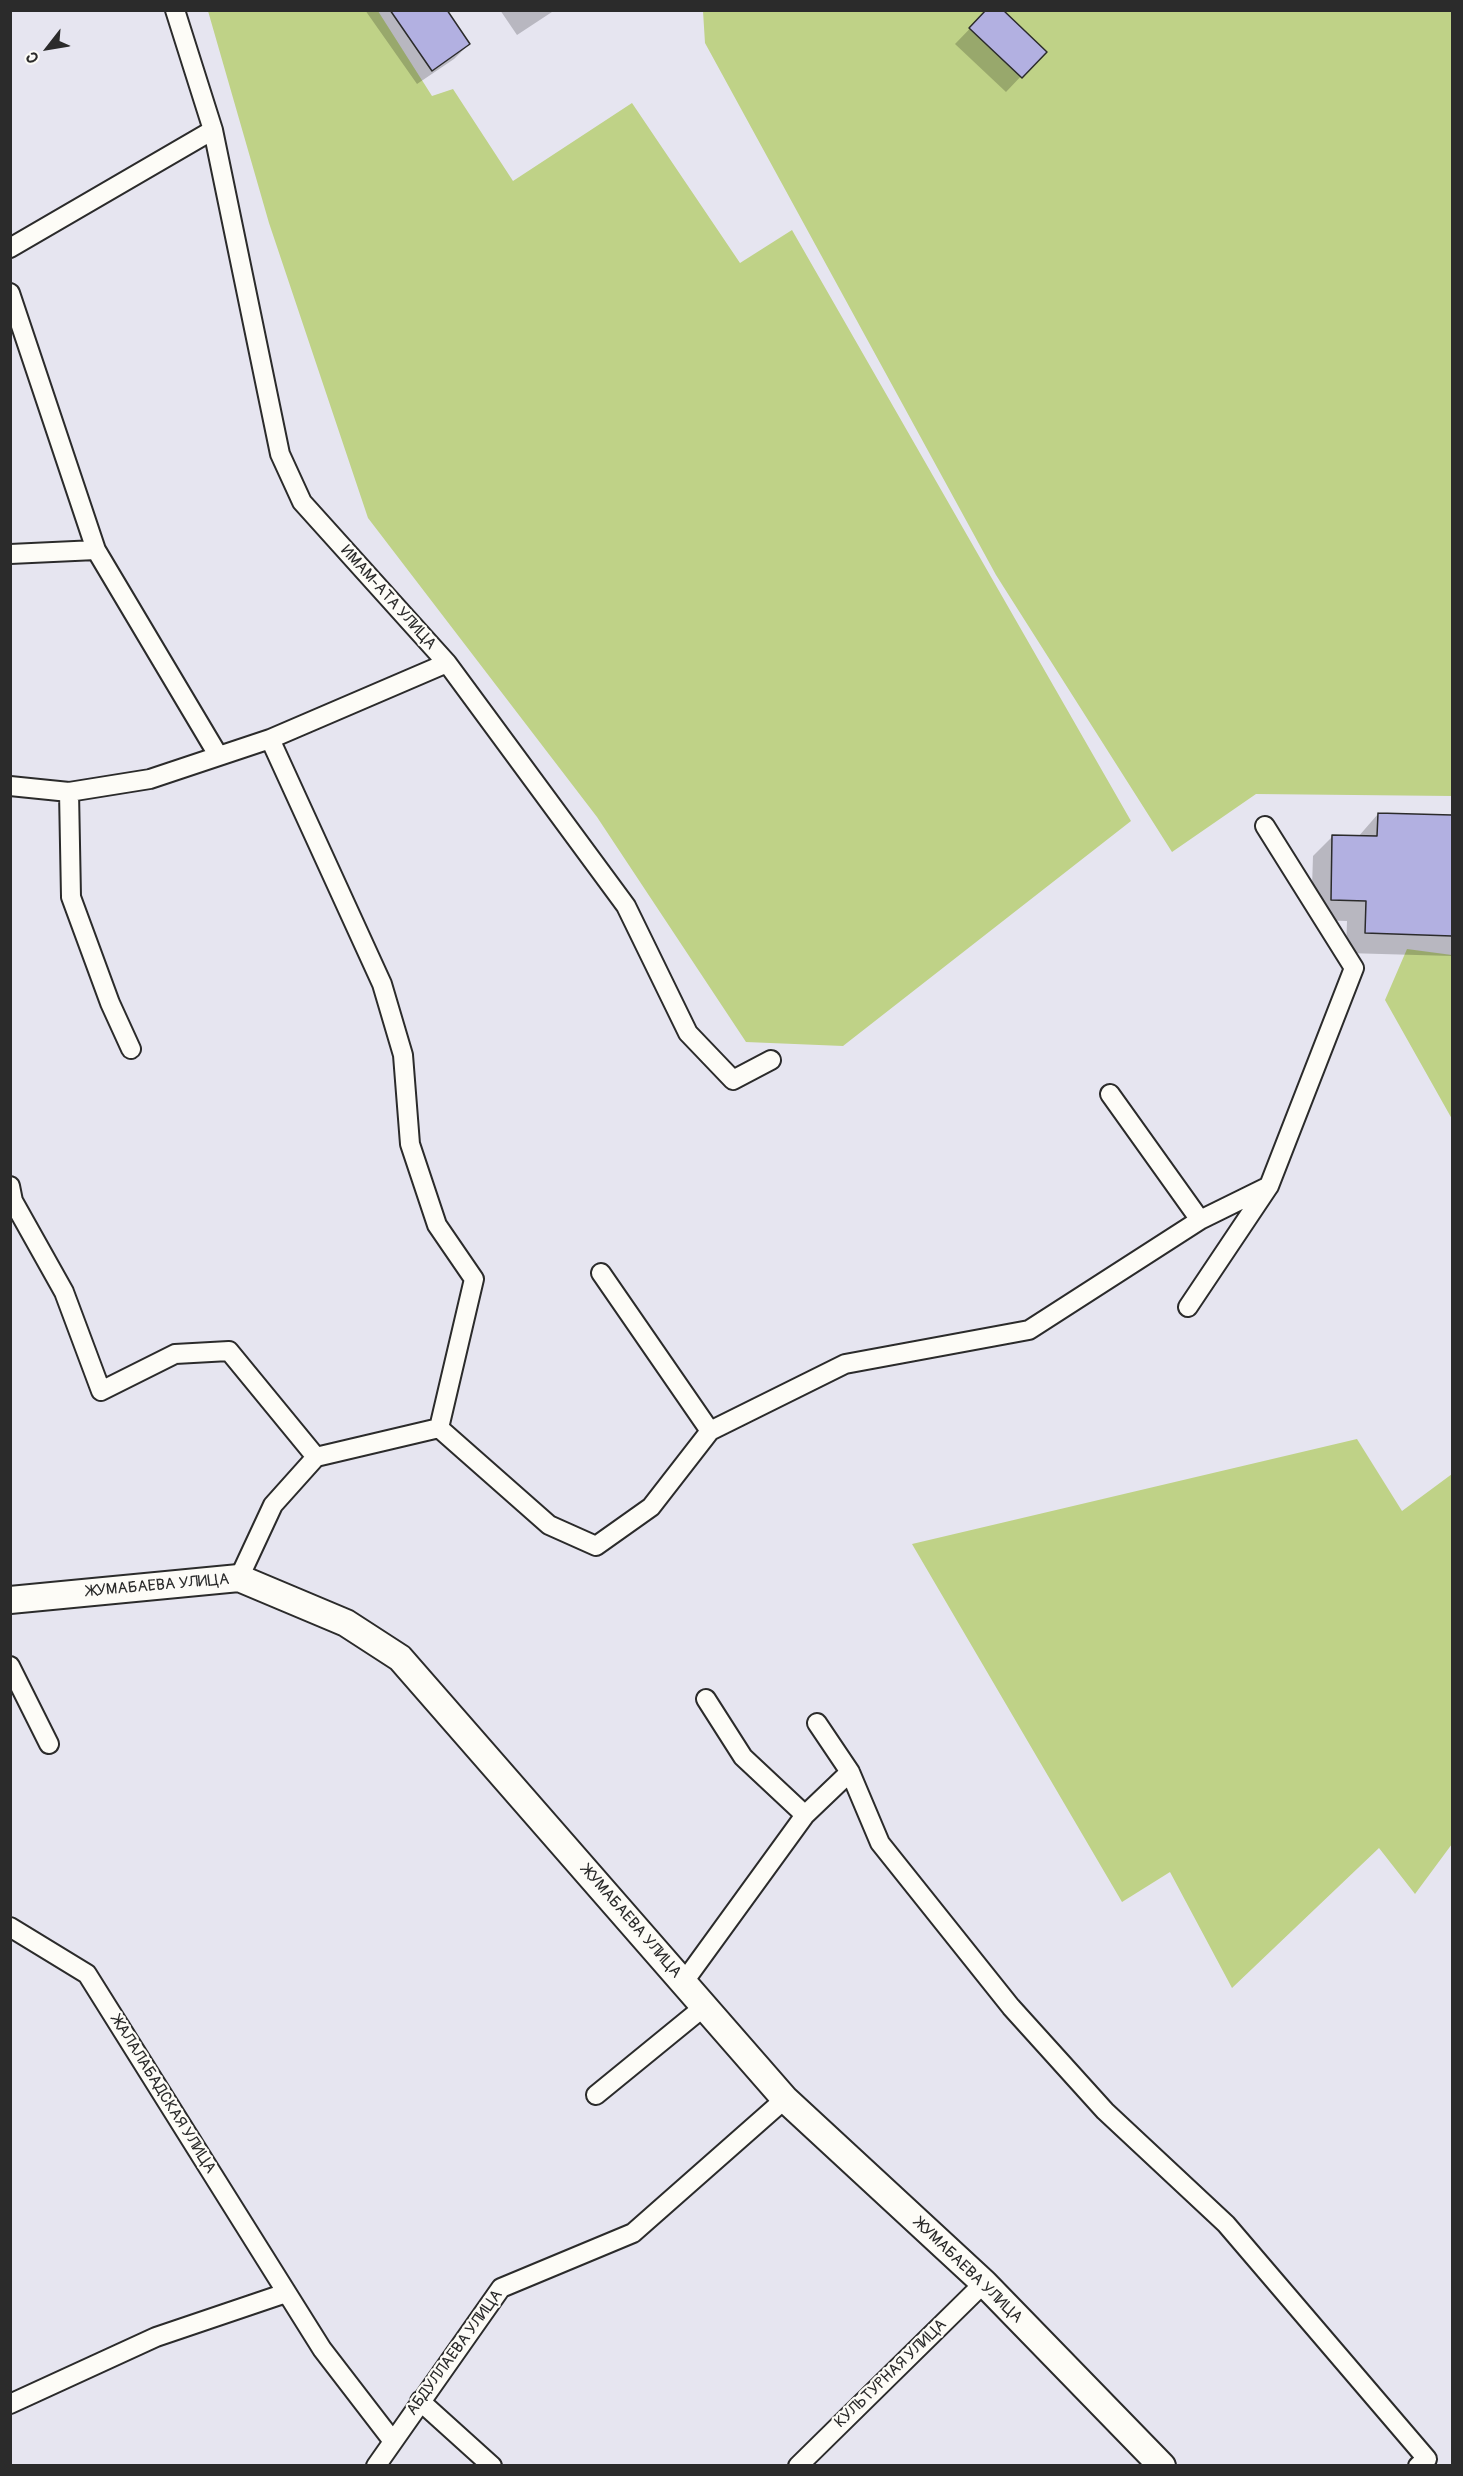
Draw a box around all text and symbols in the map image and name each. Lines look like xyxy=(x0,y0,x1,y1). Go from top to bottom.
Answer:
north arrow xyxy=(18,18,78,78)
text: С xyxy=(21,48,44,67)
street label: ИМАМ-АТА УЛИЦА xyxy=(336,542,440,654)
street label: ЖУМАБАЕВА УЛИЦА xyxy=(86,1570,230,1602)
street label: ЖУМАБАЕВА УЛИЦА xyxy=(577,1862,685,1982)
street label: ЖАЛАЛАБАДСКАЯ УЛИЦА xyxy=(107,2013,219,2177)
street label: ЖУМАБАЕВА УЛИЦА xyxy=(910,2214,1026,2328)
street label: АБДУЛЛАЕВА УЛИЦА xyxy=(403,2286,507,2420)
street label: КУЛЬТУРНАЯ УЛИЦА xyxy=(831,2316,951,2432)

